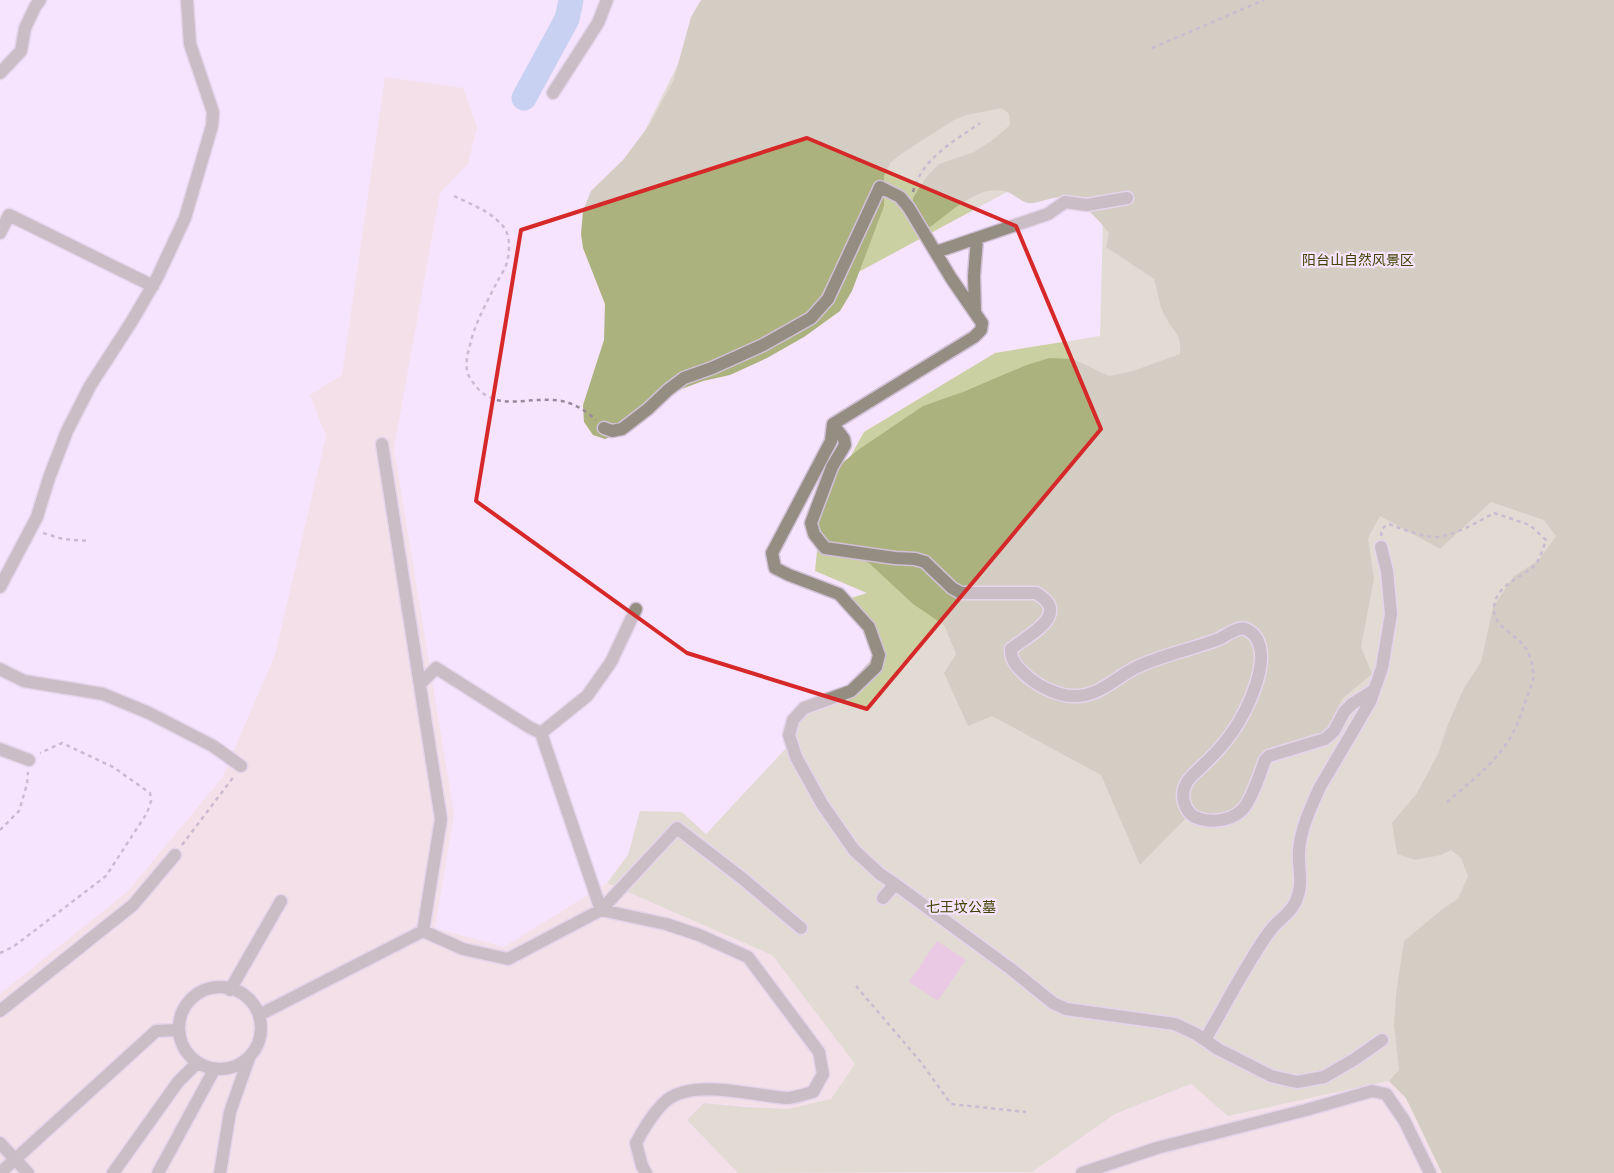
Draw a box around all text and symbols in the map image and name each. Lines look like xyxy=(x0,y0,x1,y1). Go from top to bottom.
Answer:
park label: 阳台山自然风景区 xyxy=(1302,250,1414,269)
park label: 七王坟公墓 xyxy=(926,897,996,916)

